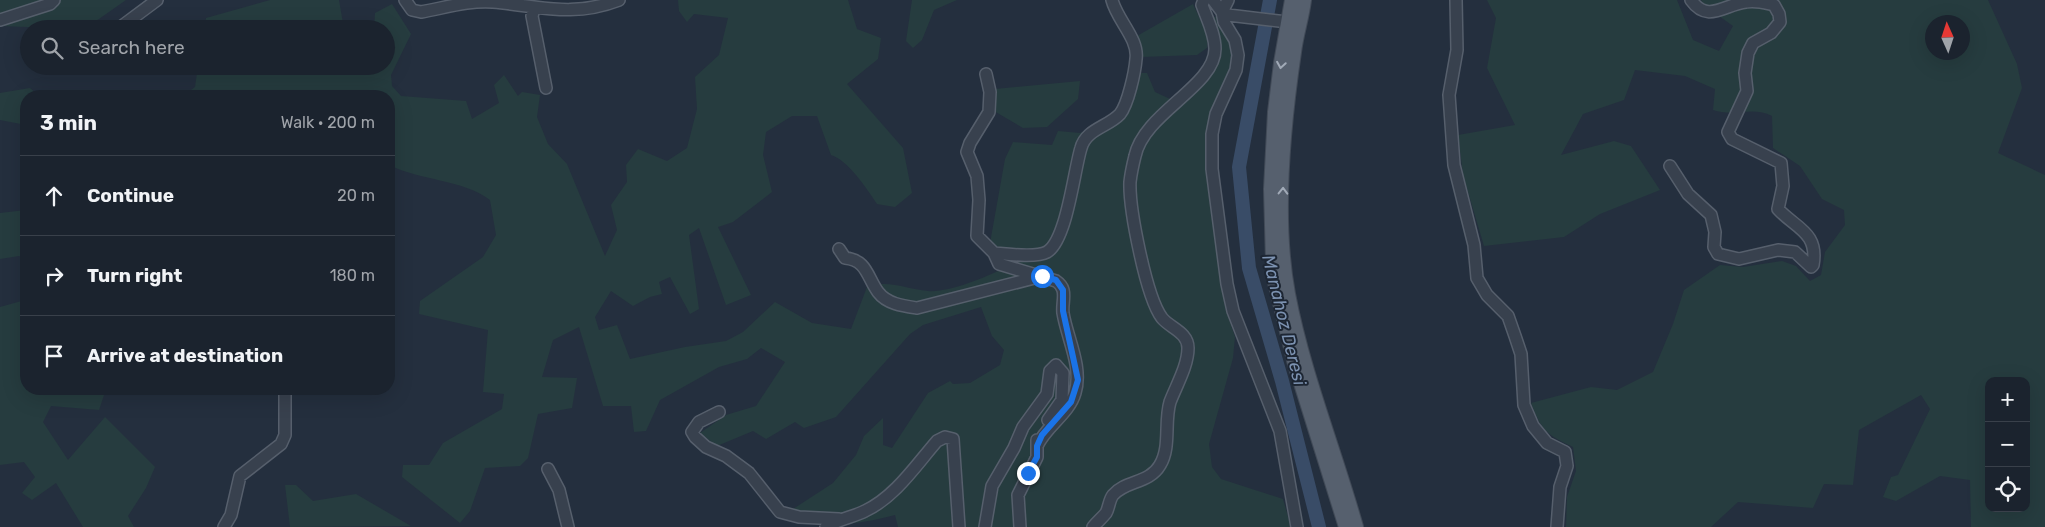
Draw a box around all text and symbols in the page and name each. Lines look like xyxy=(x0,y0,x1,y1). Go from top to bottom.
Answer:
north arrow xyxy=(1925,15,1970,60)
search box xyxy=(20,20,395,75)
icon: search xyxy=(38,34,66,62)
text: Search here xyxy=(78,36,185,59)
one-way arrow xyxy=(1276,62,1287,70)
text: 3 min xyxy=(40,110,97,135)
text: Walk · 200 m xyxy=(281,113,375,132)
icon: ahead xyxy=(40,182,68,210)
text: Continue xyxy=(87,184,174,207)
text: 20 m xyxy=(337,186,375,205)
one-way arrow xyxy=(1277,187,1288,195)
water label: Manahoz Deresi xyxy=(1257,252,1311,388)
icon: right xyxy=(40,262,68,290)
text: Turn right xyxy=(87,264,182,287)
route start xyxy=(1031,265,1054,288)
text: 180 m xyxy=(330,266,375,285)
icon: arrive xyxy=(40,342,68,370)
text: Arrive at destination xyxy=(87,344,283,367)
map controls xyxy=(1985,377,2030,512)
button: + xyxy=(1985,377,2030,422)
button: − xyxy=(1985,422,2030,467)
route end xyxy=(1017,462,1040,485)
button: locate xyxy=(1985,467,2030,512)

